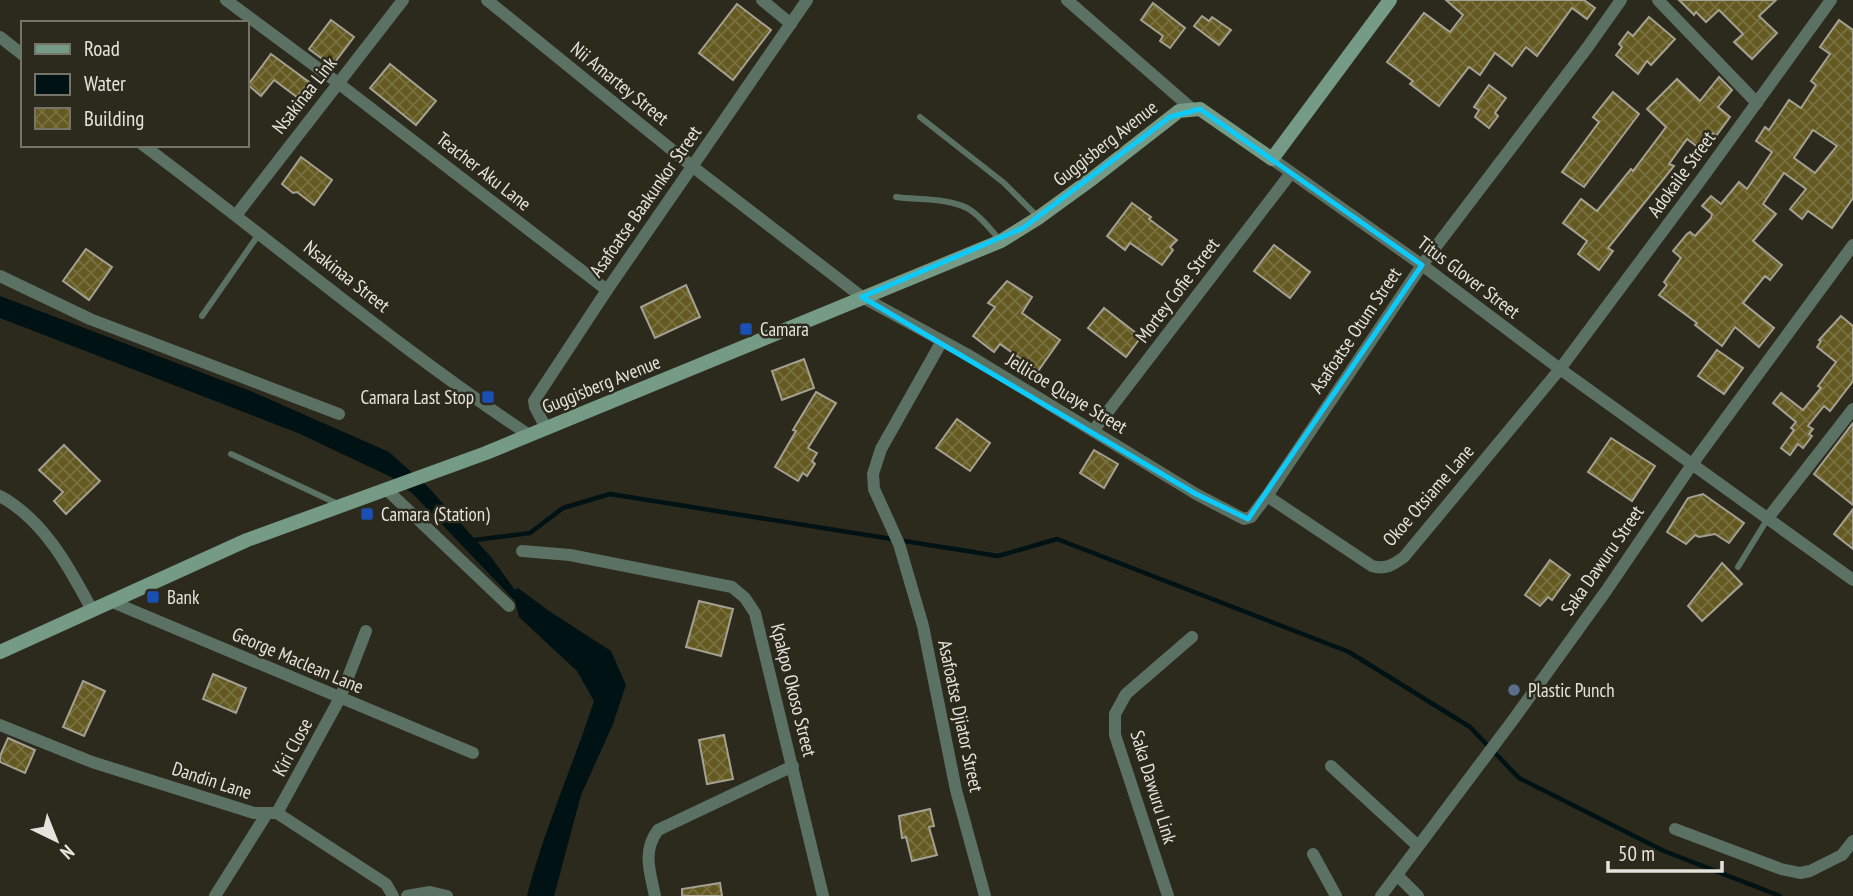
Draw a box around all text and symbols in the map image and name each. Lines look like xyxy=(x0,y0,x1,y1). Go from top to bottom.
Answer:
legend xyxy=(21,21,248,147)
text: Road xyxy=(84,35,120,62)
street label: Nii Amartey Street xyxy=(566,36,674,130)
street label: Nsakinaa Link xyxy=(267,51,342,138)
text: Water xyxy=(84,70,126,97)
street label: Guggisberg Avenue xyxy=(1048,95,1162,191)
text: Building xyxy=(84,105,144,132)
street label: Asafoatse Baakunkor Street xyxy=(584,120,707,281)
street label: Adokaile Street xyxy=(1642,126,1721,222)
street label: Teacher Aku Lane xyxy=(432,127,536,216)
street label: Titus Glover Street xyxy=(1413,231,1526,324)
street label: Mortey Cofie Street xyxy=(1130,232,1225,347)
street label: Nsakinaa Street xyxy=(299,235,395,318)
street label: Asafoatse Otum Street xyxy=(1304,262,1406,398)
place label: Camara xyxy=(760,317,809,341)
marker: Camara xyxy=(738,321,754,337)
street label: Jellicoe Quaye Street xyxy=(1001,347,1132,439)
street label: Guggisberg Avenue xyxy=(538,349,664,419)
place label: Camara Last Stop xyxy=(361,385,474,409)
marker: Camara Last Stop xyxy=(480,389,496,405)
street label: Okoe Otsiame Lane xyxy=(1377,439,1479,551)
street label: Saka Dawuru Street xyxy=(1555,500,1649,620)
place label: Camara (Station) xyxy=(381,502,490,526)
marker: Camara (Station) xyxy=(359,506,375,522)
place label: Bank xyxy=(167,585,200,609)
marker: Bank xyxy=(145,589,161,605)
street label: George Maclean Lane xyxy=(229,621,368,699)
street label: Kpakpo Okoso Street xyxy=(766,621,822,760)
street label: Asafoatse Djiator Street xyxy=(933,638,989,795)
place label: Plastic Punch xyxy=(1528,678,1615,702)
marker: Plastic Punch xyxy=(1506,682,1522,698)
street label: Kiri Close xyxy=(267,714,317,780)
street label: Saka Dawuru Link xyxy=(1125,728,1183,847)
street label: Dandin Lane xyxy=(169,756,255,804)
north arrow xyxy=(21,805,91,875)
scale bar xyxy=(1608,830,1722,874)
text: N xyxy=(56,840,80,865)
text: 50 m xyxy=(1618,840,1655,867)

